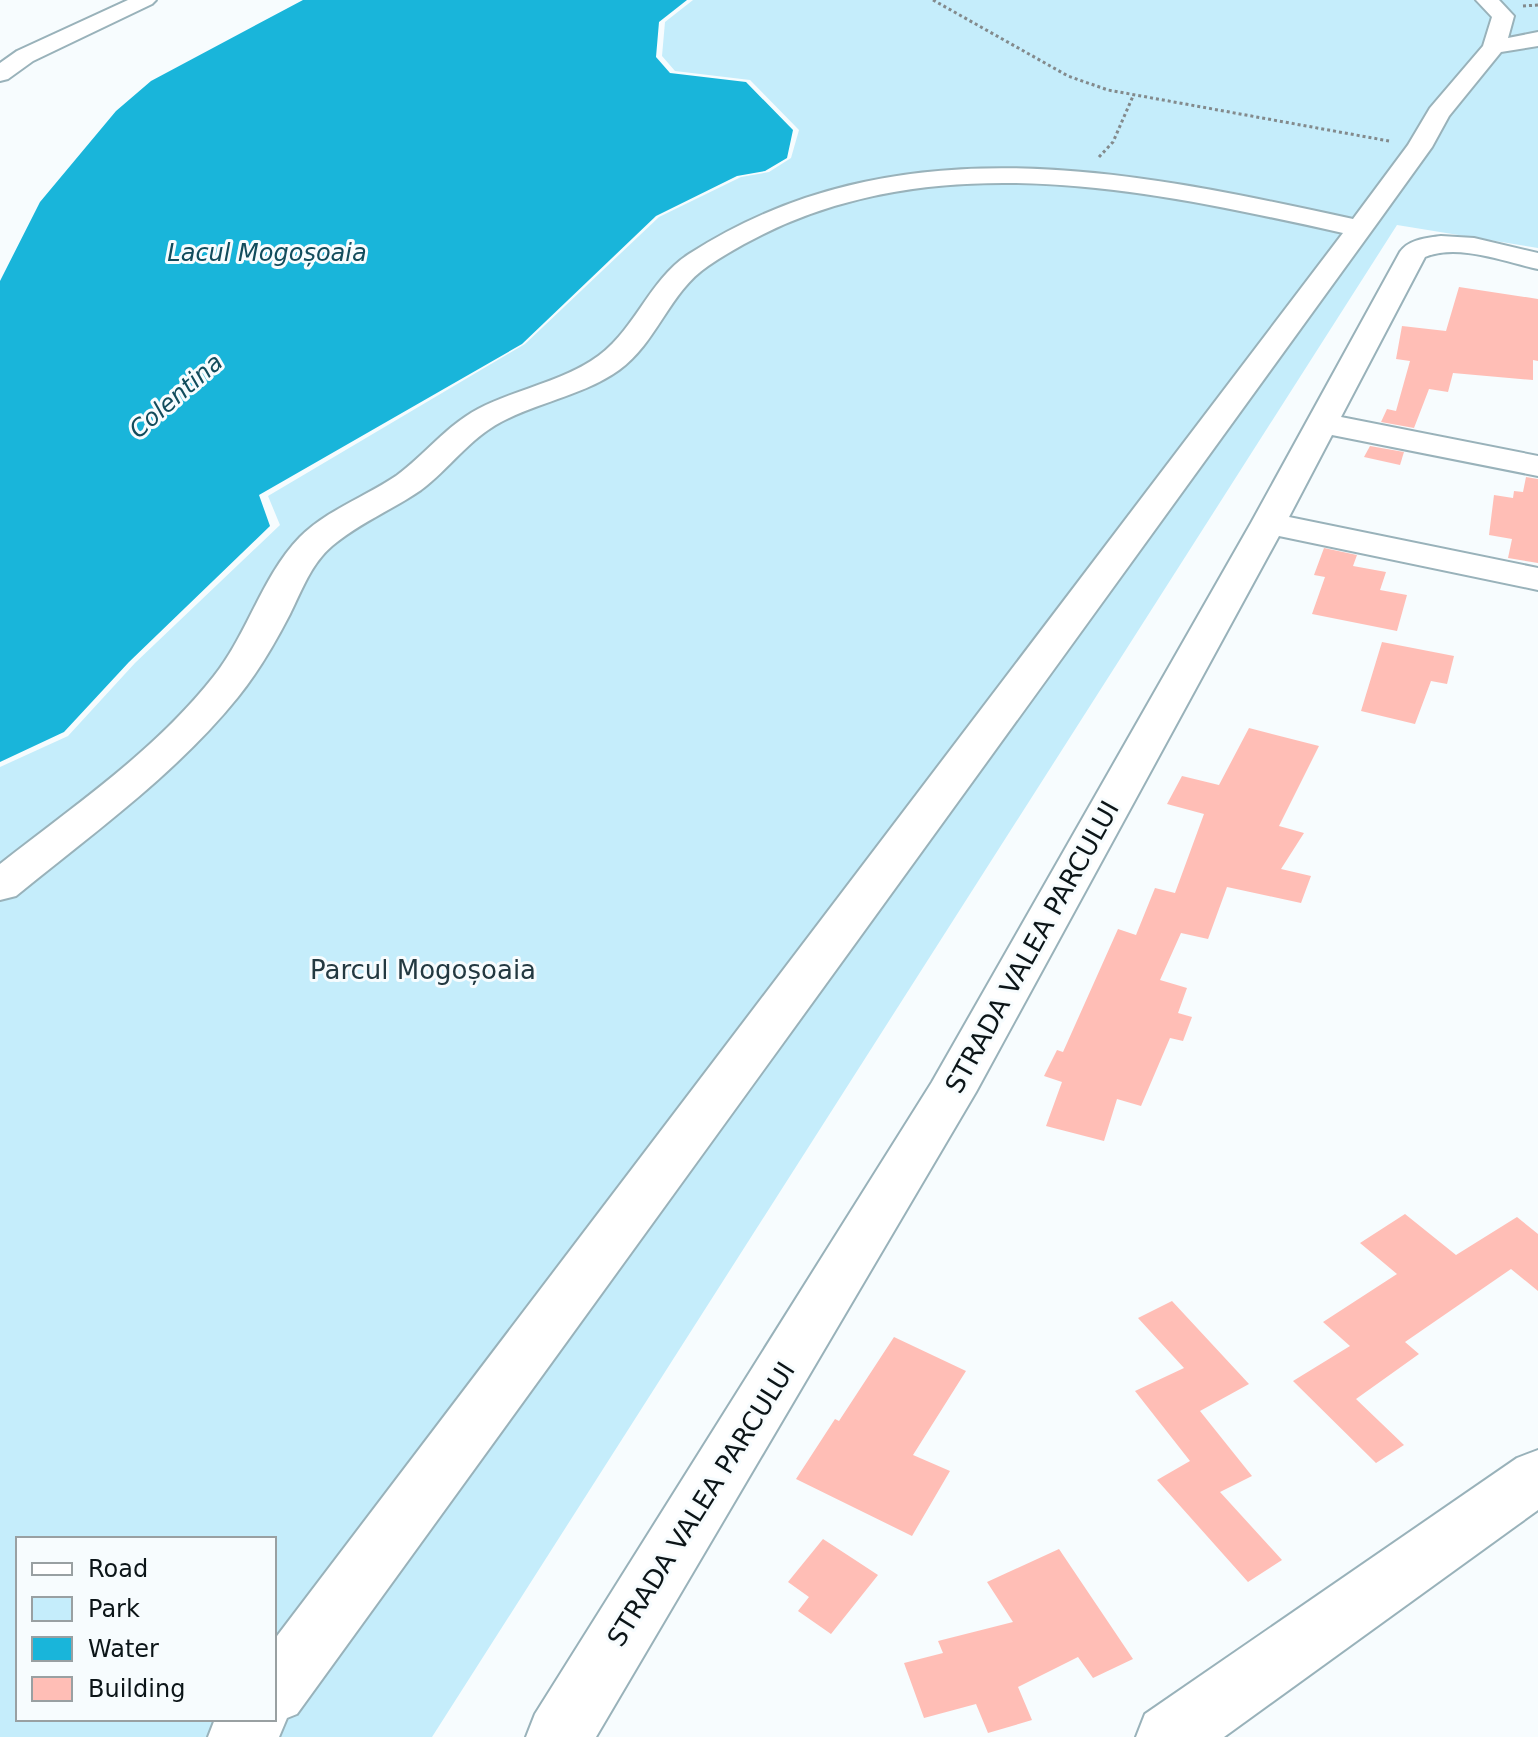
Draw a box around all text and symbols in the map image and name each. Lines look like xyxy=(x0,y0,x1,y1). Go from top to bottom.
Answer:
water label: Lacul Mogoșoaia xyxy=(167,239,367,267)
water label: Colentina xyxy=(124,348,228,444)
street label: STRADA VALEA PARCULUI xyxy=(939,796,1125,1098)
park label: Parcul Mogoșoaia xyxy=(310,955,536,985)
street label: STRADA VALEA PARCULUI xyxy=(601,1356,801,1652)
legend xyxy=(16,1537,276,1721)
text: Road xyxy=(88,1555,148,1583)
text: Park xyxy=(88,1595,140,1623)
text: Water xyxy=(88,1635,159,1663)
text: Building xyxy=(88,1675,185,1703)

